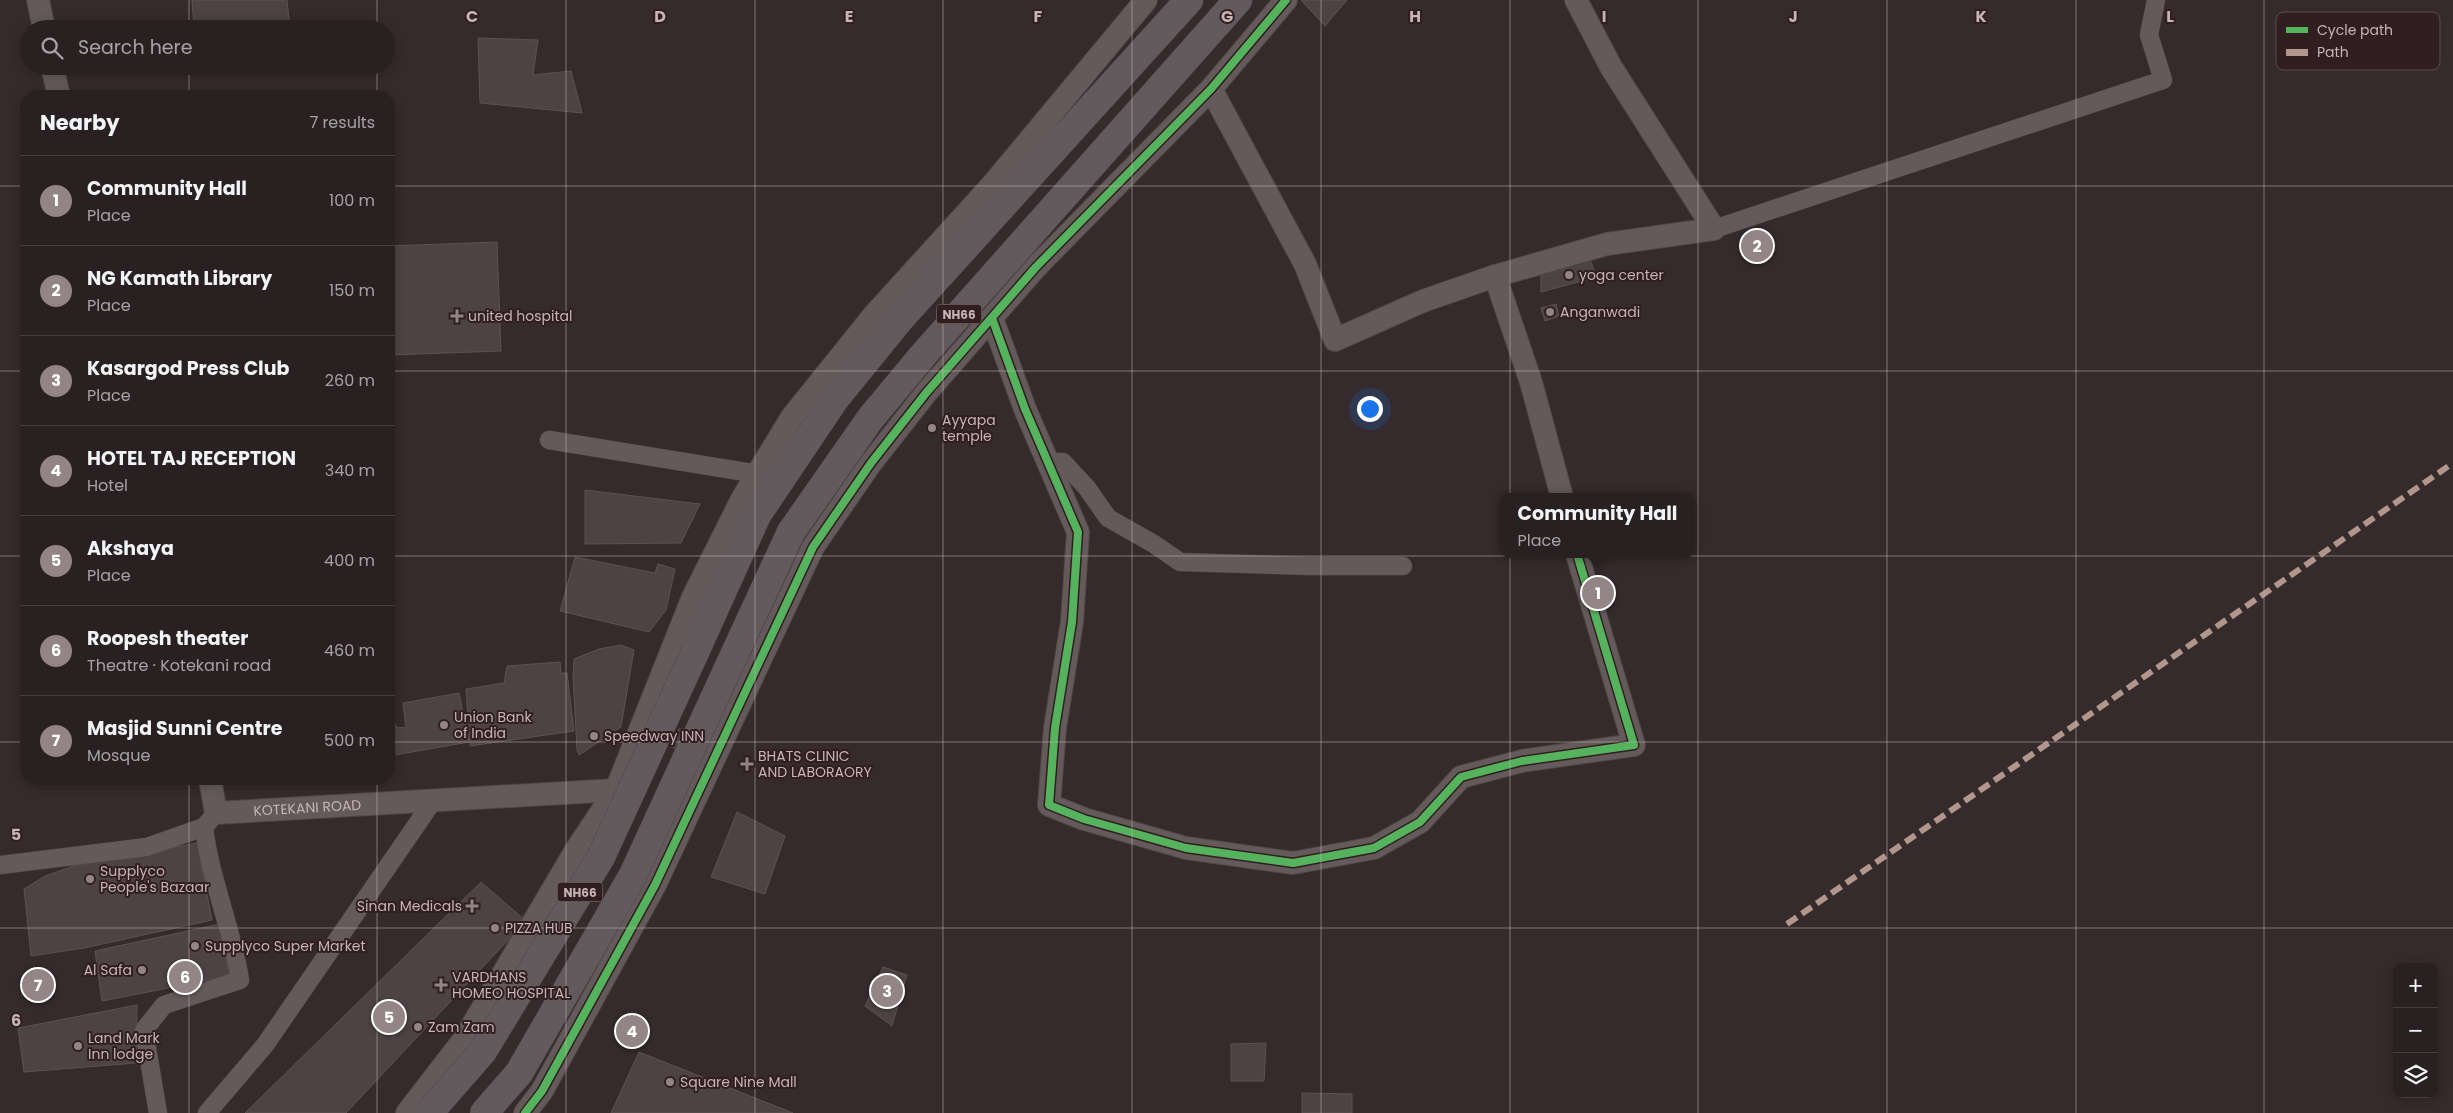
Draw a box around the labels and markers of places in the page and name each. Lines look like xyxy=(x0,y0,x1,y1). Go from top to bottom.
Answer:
pin: 2 xyxy=(1741,227,1773,265)
place label: yoga center xyxy=(1579,265,1664,285)
marker: yoga center xyxy=(1563,269,1575,281)
place label: Anganwadi xyxy=(1560,302,1640,322)
place label: united hospital xyxy=(468,306,572,326)
marker: Anganwadi xyxy=(1544,306,1556,318)
marker: united hospital xyxy=(450,309,464,323)
place label: Ayyapa temple xyxy=(942,410,996,446)
marker: Ayyapa temple xyxy=(926,422,938,434)
pin: 1 xyxy=(1582,574,1614,612)
place label: Union Bank of India xyxy=(454,707,533,743)
marker: Union Bank of India xyxy=(438,719,450,731)
place label: Speedway INN xyxy=(604,726,704,746)
marker: Speedway INN xyxy=(588,730,600,742)
place label: BHATS CLINIC AND LABORAORY xyxy=(758,746,872,782)
marker: BHATS CLINIC AND LABORAORY xyxy=(740,757,754,771)
place label: Supplyco People's Bazaar xyxy=(100,861,209,897)
marker: Supplyco People's Bazaar xyxy=(84,873,96,885)
place label: Sinan Medicals xyxy=(357,896,462,916)
marker: Sinan Medicals xyxy=(466,900,478,912)
place label: PIZZA HUB xyxy=(505,918,573,938)
marker: PIZZA HUB xyxy=(489,922,501,934)
place label: Supplyco Super Market xyxy=(205,936,366,956)
marker: Supplyco Super Market xyxy=(189,940,201,952)
pin: 6 xyxy=(169,958,201,996)
place label: Al Safa xyxy=(84,960,132,980)
marker: Al Safa xyxy=(136,964,148,976)
pin: 7 xyxy=(22,966,54,1004)
place label: VARDHANS HOMEO HOSPITAL xyxy=(452,967,570,1003)
pin: 3 xyxy=(871,972,903,1010)
marker: VARDHANS HOMEO HOSPITAL xyxy=(434,978,448,992)
pin: 5 xyxy=(373,998,405,1036)
pin: 4 xyxy=(616,1012,648,1050)
place label: Zam Zam xyxy=(428,1017,495,1037)
marker: Zam Zam xyxy=(412,1021,424,1033)
place label: Land Mark Inn lodge xyxy=(88,1028,160,1064)
marker: Land Mark Inn lodge xyxy=(72,1040,84,1052)
place label: Square Nine Mall xyxy=(680,1072,797,1092)
marker: Square Nine Mall xyxy=(664,1076,676,1088)

